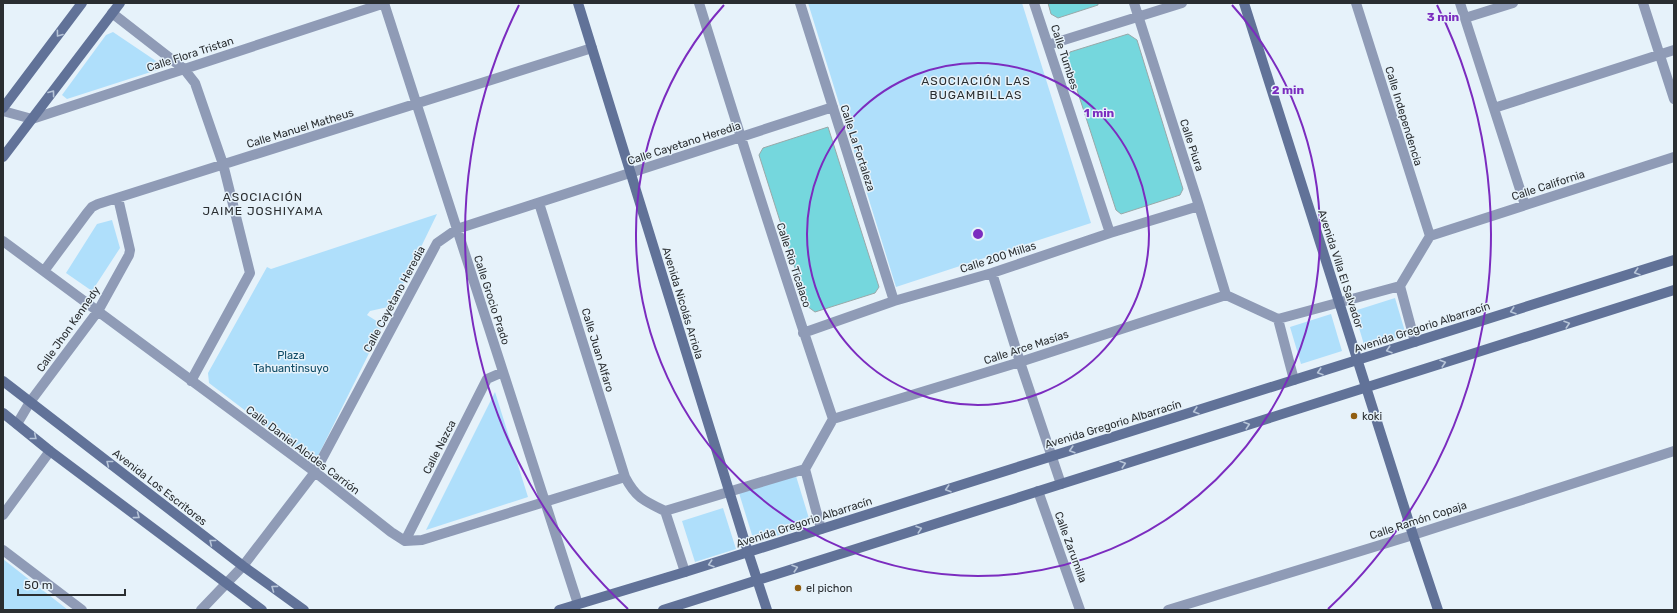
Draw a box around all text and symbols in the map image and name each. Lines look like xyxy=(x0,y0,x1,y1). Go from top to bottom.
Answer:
text: 3 min xyxy=(1427,10,1460,24)
street label: Calle Tumbes xyxy=(1048,23,1081,92)
one-way arrow xyxy=(56,30,63,37)
street label: Calle Flora Tristan xyxy=(145,34,235,75)
street label: Calle Independencia xyxy=(1382,65,1425,168)
district label: ASOCIACIÓN LAS BUGAMBILLAS xyxy=(921,74,1031,102)
text: 2 min xyxy=(1272,83,1305,97)
one-way arrow xyxy=(47,90,54,97)
street label: Calle La Fortaleza xyxy=(837,103,878,193)
street label: Calle Manuel Matheus xyxy=(245,106,356,151)
text: 1 min xyxy=(1084,106,1115,120)
street label: Calle Piura xyxy=(1177,117,1206,173)
street label: Calle Cayetano Heredia xyxy=(626,119,742,168)
street label: Calle California xyxy=(1510,167,1586,203)
district label: ASOCIACIÓN JAIME JOSHIYAMA xyxy=(202,190,324,218)
street label: Avenida Villa El Salvador xyxy=(1315,208,1366,331)
street label: Calle Rio Ticalaco xyxy=(774,221,813,309)
centre of rings xyxy=(971,227,985,241)
street label: Calle 200 Millas xyxy=(959,239,1038,276)
street label: Calle Cayetano Heredia xyxy=(361,244,428,355)
street label: Avenida Nicolás Arriola xyxy=(659,245,706,361)
street label: Calle Grocio Prado xyxy=(471,254,512,347)
one-way arrow xyxy=(1633,267,1640,276)
street label: Calle Jhon Kennedy xyxy=(34,284,103,375)
street label: Avenida Gregorio Albarracín xyxy=(1352,299,1492,356)
one-way arrow xyxy=(1510,306,1517,315)
street label: Calle Juan Alfaro xyxy=(579,307,616,394)
one-way arrow xyxy=(1563,320,1570,329)
street label: Calle Arce Masías xyxy=(982,328,1071,367)
one-way arrow xyxy=(1386,345,1393,354)
park label: Plaza Tahuantinsuyo xyxy=(253,349,329,375)
one-way arrow xyxy=(1439,359,1446,368)
one-way arrow xyxy=(1317,367,1324,376)
street label: Avenida Gregorio Albarracín xyxy=(1043,397,1183,451)
street label: Calle Daniel Alcides Carrión xyxy=(243,403,362,497)
one-way arrow xyxy=(1193,406,1200,415)
place label: koki xyxy=(1362,410,1382,423)
marker: koki xyxy=(1349,411,1359,421)
street label: Calle Nazca xyxy=(420,418,459,476)
one-way arrow xyxy=(1243,421,1250,430)
one-way arrow xyxy=(29,433,36,440)
one-way arrow xyxy=(1069,445,1076,454)
street label: Avenida Los Escritores xyxy=(110,447,210,528)
one-way arrow xyxy=(107,460,114,467)
one-way arrow xyxy=(1119,460,1126,469)
one-way arrow xyxy=(945,484,952,493)
street label: Avenida Gregorio Albarracín xyxy=(734,494,874,551)
street label: Calle Ramón Copaja xyxy=(1368,499,1468,542)
street label: Calle Zarumilla xyxy=(1052,510,1089,585)
one-way arrow xyxy=(133,511,140,519)
one-way arrow xyxy=(915,525,922,534)
one-way arrow xyxy=(210,540,217,547)
one-way arrow xyxy=(708,559,715,568)
one-way arrow xyxy=(791,564,798,573)
scale bar xyxy=(18,571,125,597)
text: 50 m xyxy=(24,578,52,592)
place label: el pichon xyxy=(806,582,853,595)
marker: el pichon xyxy=(793,583,803,593)
one-way arrow xyxy=(271,586,278,593)

